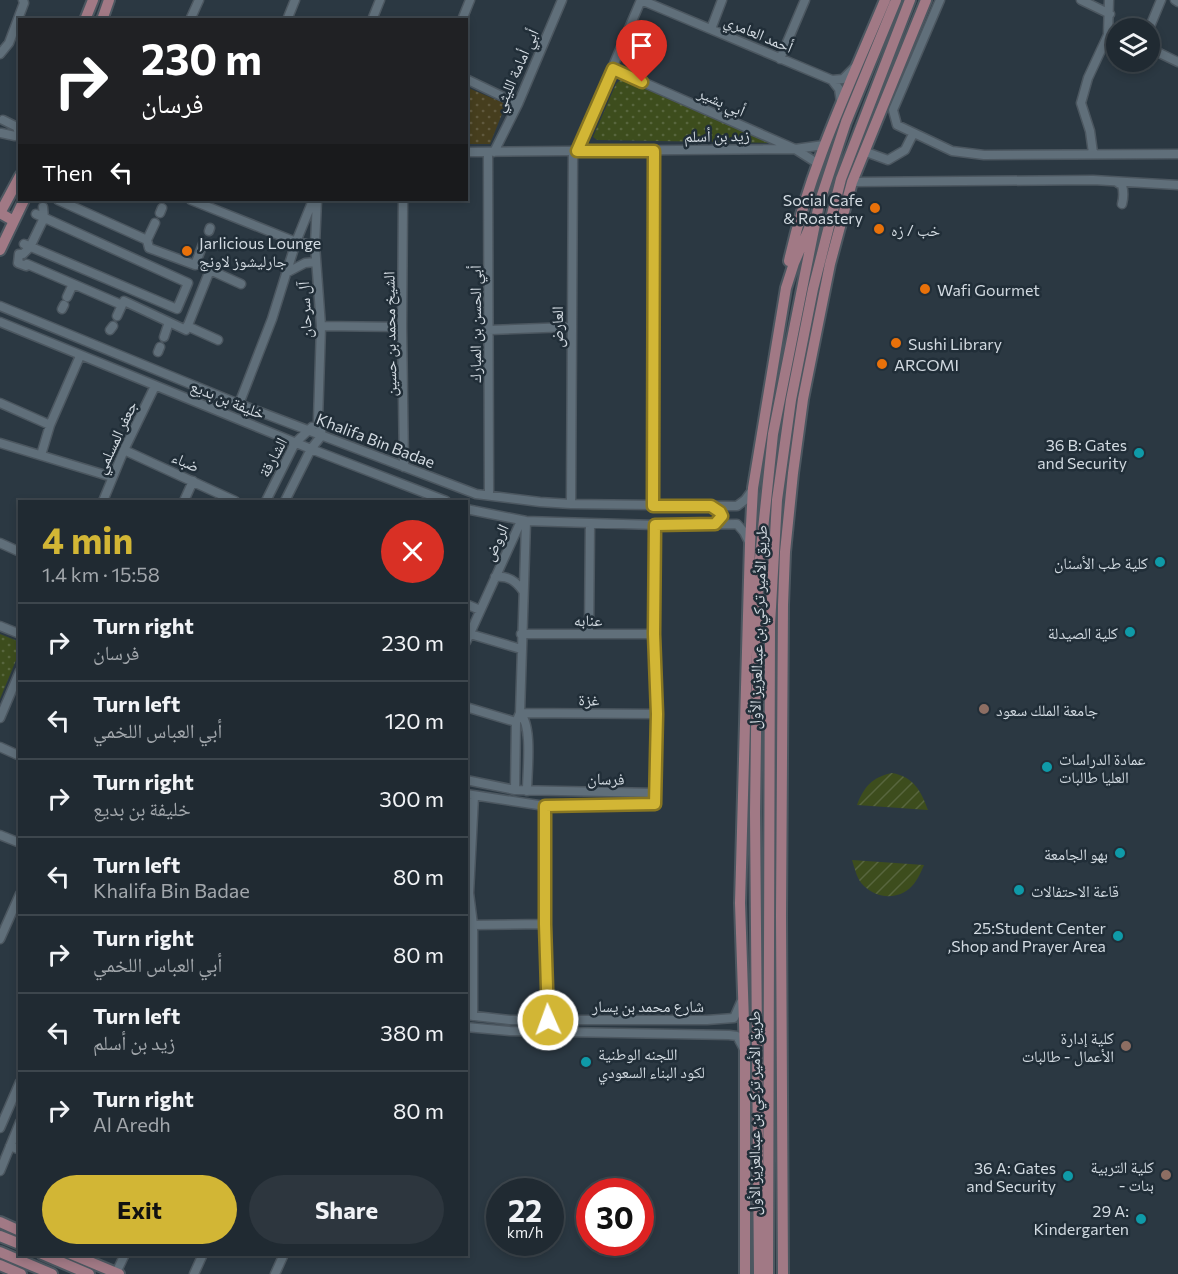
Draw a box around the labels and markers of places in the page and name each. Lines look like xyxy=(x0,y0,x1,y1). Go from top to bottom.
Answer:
pin xyxy=(616,20,667,82)
place label: Social Cafe & Roastery xyxy=(783,190,863,227)
marker: Social Cafe & Roastery xyxy=(868,201,882,215)
place label: خب / زه xyxy=(891,220,940,240)
marker: خب / زه xyxy=(872,222,886,236)
place label: Jarlicious Lounge جارليشوز لاونج xyxy=(199,233,321,272)
marker: Jarlicious Lounge جارليشوز لاونج xyxy=(180,244,194,258)
place label: Wafi Gourmet xyxy=(937,280,1040,299)
marker: Wafi Gourmet xyxy=(918,282,932,296)
place label: Sushi Library xyxy=(908,334,1002,353)
marker: Sushi Library xyxy=(889,336,903,350)
place label: ARCOMI xyxy=(894,355,959,374)
marker: ARCOMI xyxy=(875,357,889,371)
place label: 36 B: Gates and Security xyxy=(1037,435,1127,472)
marker: 36 B: Gates and Security xyxy=(1132,446,1146,460)
place label: كلية طب الأسنان xyxy=(1054,553,1148,574)
marker: كلية طب الأسنان xyxy=(1153,555,1167,569)
place label: كلية الصيدلة xyxy=(1048,623,1118,642)
marker: كلية الصيدلة xyxy=(1123,625,1137,639)
place label: جامعة الملك سعود xyxy=(996,700,1098,720)
marker: جامعة الملك سعود xyxy=(977,702,991,716)
place label: عمادة الدراسات العليا طالبات xyxy=(1059,749,1146,786)
marker: عمادة الدراسات العليا طالبات xyxy=(1040,760,1054,774)
place label: بهو الجامعة xyxy=(1044,844,1108,864)
marker: بهو الجامعة xyxy=(1113,846,1127,860)
place label: قاعة الاحتفالات xyxy=(1031,881,1119,900)
marker: قاعة الاحتفالات xyxy=(1012,883,1026,897)
place label: 25:Student Center ,Shop and Prayer Area xyxy=(948,918,1107,955)
marker: 25:Student Center ,Shop and Prayer Area xyxy=(1111,929,1125,943)
place label: كلية إدارة الأعمال - طالبات xyxy=(1022,1028,1114,1067)
marker: كلية إدارة الأعمال - طالبات xyxy=(1119,1039,1133,1053)
place label: اللجنه الوطنية لكود البناء السعودي xyxy=(598,1044,705,1085)
marker: اللجنه الوطنية لكود البناء السعودي xyxy=(579,1055,593,1069)
place label: كلية التربية - بنات xyxy=(1091,1157,1154,1194)
place label: 36 A: Gates and Security xyxy=(966,1158,1056,1195)
marker: كلية التربية - بنات xyxy=(1159,1168,1173,1182)
marker: 36 A: Gates and Security xyxy=(1061,1169,1075,1183)
place label: 29 A: Kindergarten xyxy=(1034,1201,1129,1238)
marker: 29 A: Kindergarten xyxy=(1134,1212,1148,1226)

